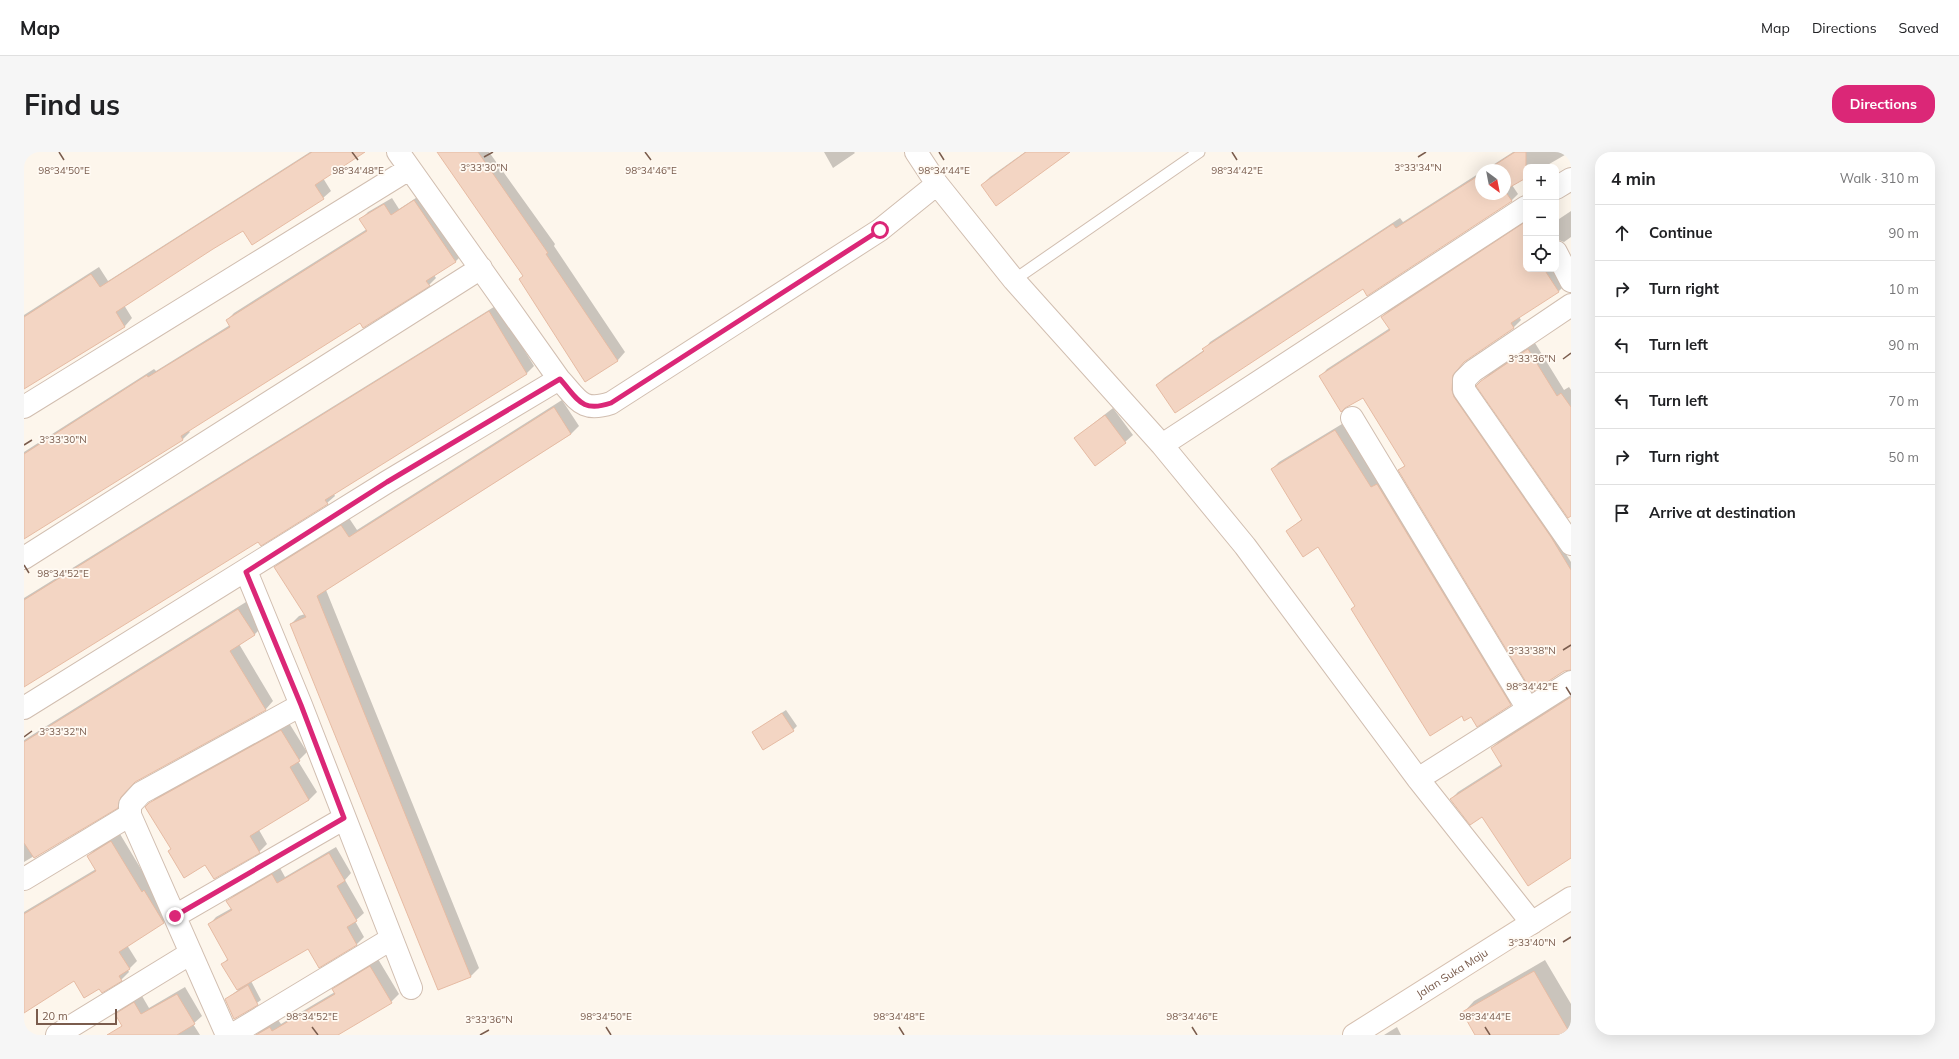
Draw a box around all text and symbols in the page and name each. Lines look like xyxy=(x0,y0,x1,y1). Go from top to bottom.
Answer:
text: Map xyxy=(20,16,60,40)
text: Map xyxy=(1761,19,1790,37)
text: Directions xyxy=(1812,19,1877,37)
text: Saved xyxy=(1899,19,1939,37)
button: Directions xyxy=(1832,85,1935,123)
text: Find us xyxy=(24,87,120,122)
text: 3°33'30"N xyxy=(460,161,508,174)
text: 3°33'34"N xyxy=(1394,161,1442,174)
text: 98°34'50"E xyxy=(38,164,90,177)
text: 98°34'48"E xyxy=(332,164,384,177)
text: 98°34'46"E xyxy=(625,164,677,177)
text: 98°34'44"E xyxy=(918,164,970,177)
text: 98°34'42"E xyxy=(1211,164,1263,177)
north arrow xyxy=(1475,164,1511,200)
map controls xyxy=(1523,164,1559,272)
button: + xyxy=(1523,164,1559,200)
text: 4 min xyxy=(1611,168,1656,189)
text: Walk · 310 m xyxy=(1840,170,1919,186)
button: − xyxy=(1523,200,1559,236)
route start xyxy=(871,221,889,239)
icon: ahead xyxy=(1611,222,1633,244)
text: Continue xyxy=(1649,223,1712,242)
text: 90 m xyxy=(1889,225,1919,241)
button: locate xyxy=(1523,236,1559,272)
icon: right xyxy=(1611,278,1633,300)
text: Turn right xyxy=(1649,279,1719,298)
text: 10 m xyxy=(1889,281,1919,297)
icon: left xyxy=(1611,334,1633,356)
text: Turn left xyxy=(1649,335,1708,354)
text: 90 m xyxy=(1889,337,1919,353)
text: 3°33'36"N xyxy=(1508,352,1556,365)
icon: left xyxy=(1611,390,1633,412)
text: Turn left xyxy=(1649,391,1708,410)
text: 70 m xyxy=(1889,393,1919,409)
text: 3°33'30"N xyxy=(39,433,87,446)
icon: right xyxy=(1611,446,1633,468)
text: Turn right xyxy=(1649,447,1719,466)
text: 50 m xyxy=(1889,449,1919,465)
icon: arrive xyxy=(1611,502,1633,524)
text: Arrive at destination xyxy=(1649,503,1796,522)
text: 98°34'52"E xyxy=(37,567,89,580)
text: 3°33'38"N xyxy=(1508,644,1556,657)
text: 98°34'42"E xyxy=(1506,680,1558,693)
text: 3°33'32"N xyxy=(39,725,87,738)
route end xyxy=(166,907,184,925)
text: 3°33'40"N xyxy=(1508,936,1556,949)
street label: Jalan Suka Maju xyxy=(1414,945,1491,1001)
scale bar xyxy=(36,1007,117,1026)
text: 20 m xyxy=(42,1009,68,1023)
text: 98°34'52"E xyxy=(286,1010,338,1023)
text: 98°34'50"E xyxy=(580,1010,632,1023)
text: 98°34'48"E xyxy=(873,1010,925,1023)
text: 98°34'46"E xyxy=(1166,1010,1218,1023)
text: 98°34'44"E xyxy=(1459,1010,1511,1023)
text: 3°33'36"N xyxy=(465,1013,513,1026)

